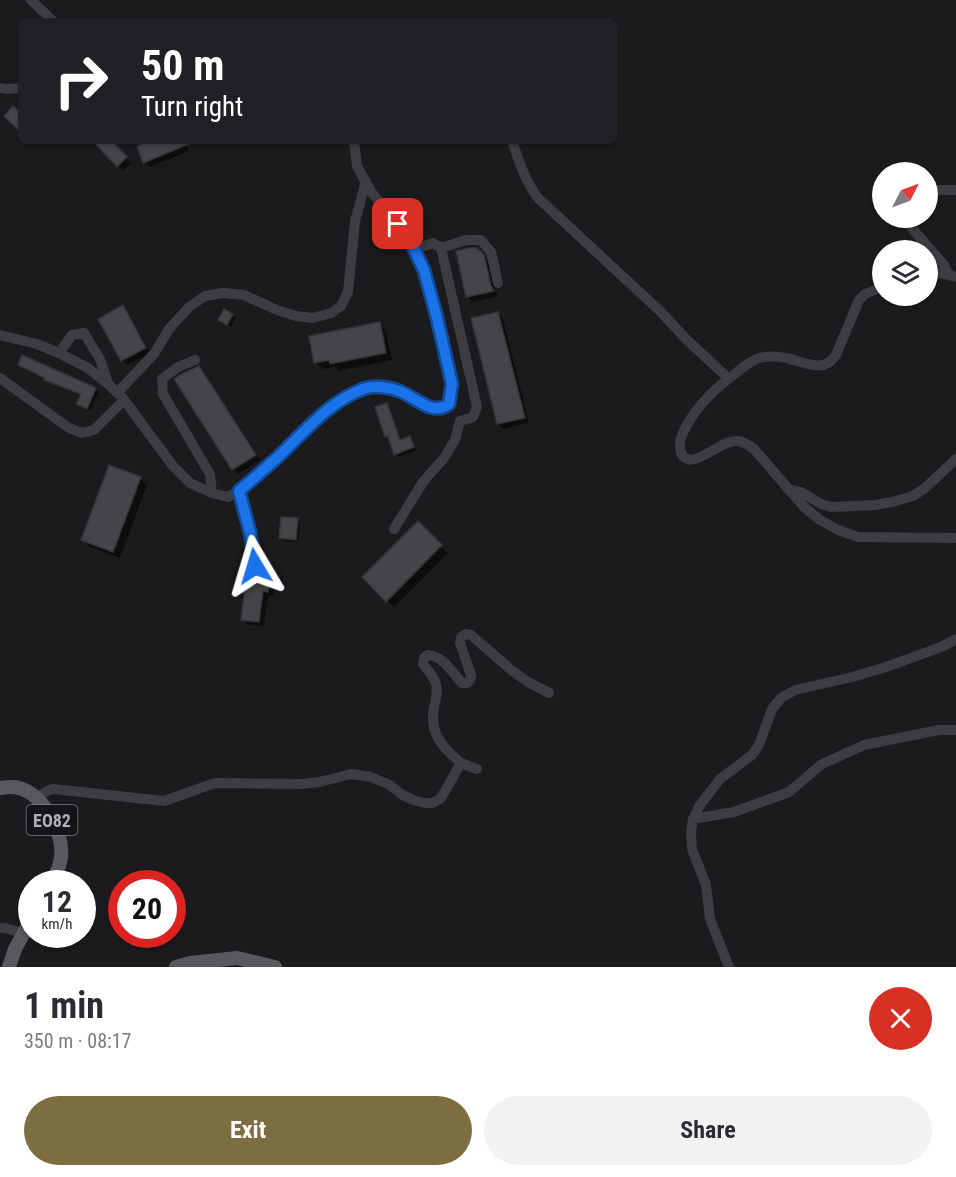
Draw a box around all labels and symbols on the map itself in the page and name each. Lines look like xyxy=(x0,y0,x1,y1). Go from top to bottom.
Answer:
north arrow xyxy=(872,162,938,228)
pin xyxy=(372,198,423,249)
position arrow xyxy=(223,534,287,598)
road number: ΕΟ82 xyxy=(26,805,78,835)
speed limit sign: 20 xyxy=(108,870,186,948)

